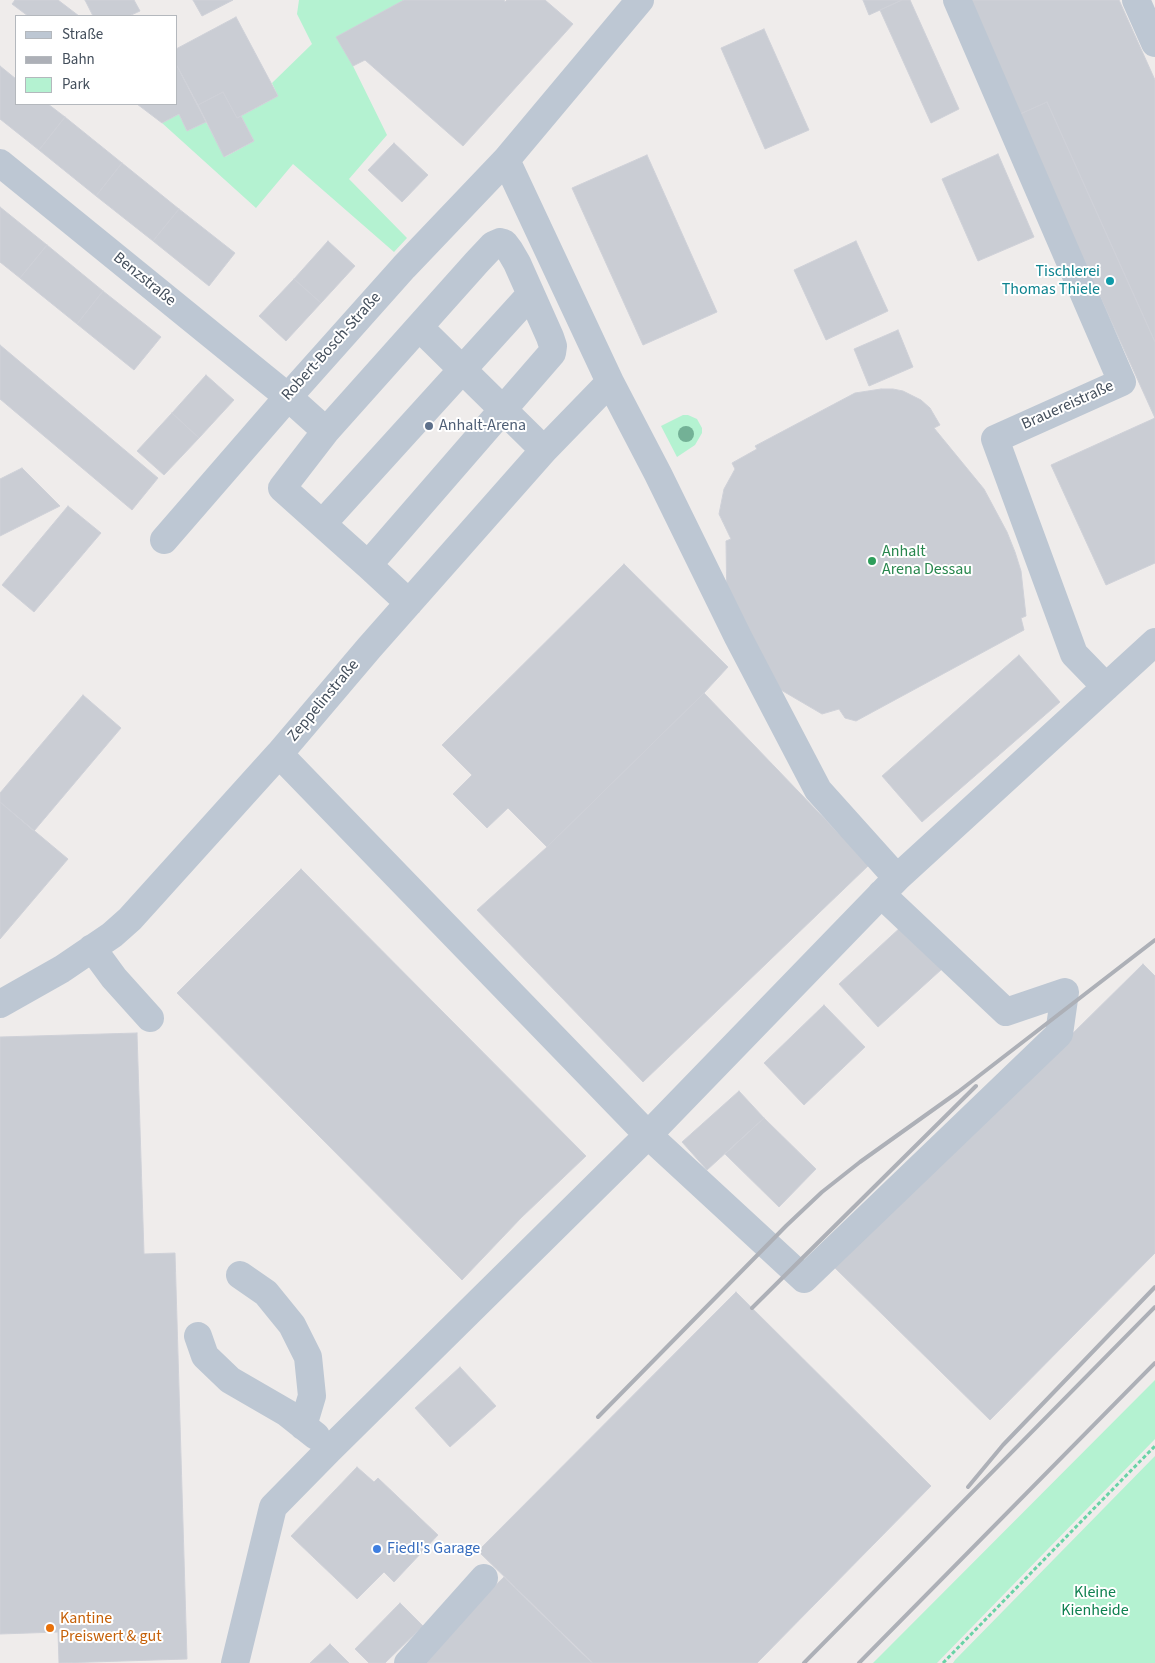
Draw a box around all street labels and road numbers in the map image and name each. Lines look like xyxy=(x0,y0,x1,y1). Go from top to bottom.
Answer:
street label: Benzstraße xyxy=(109,249,179,311)
street label: Robert-Bosch-Straße xyxy=(278,289,386,405)
street label: Brauereistraße xyxy=(1019,377,1117,435)
street label: Zeppelinstraße xyxy=(284,656,364,746)

